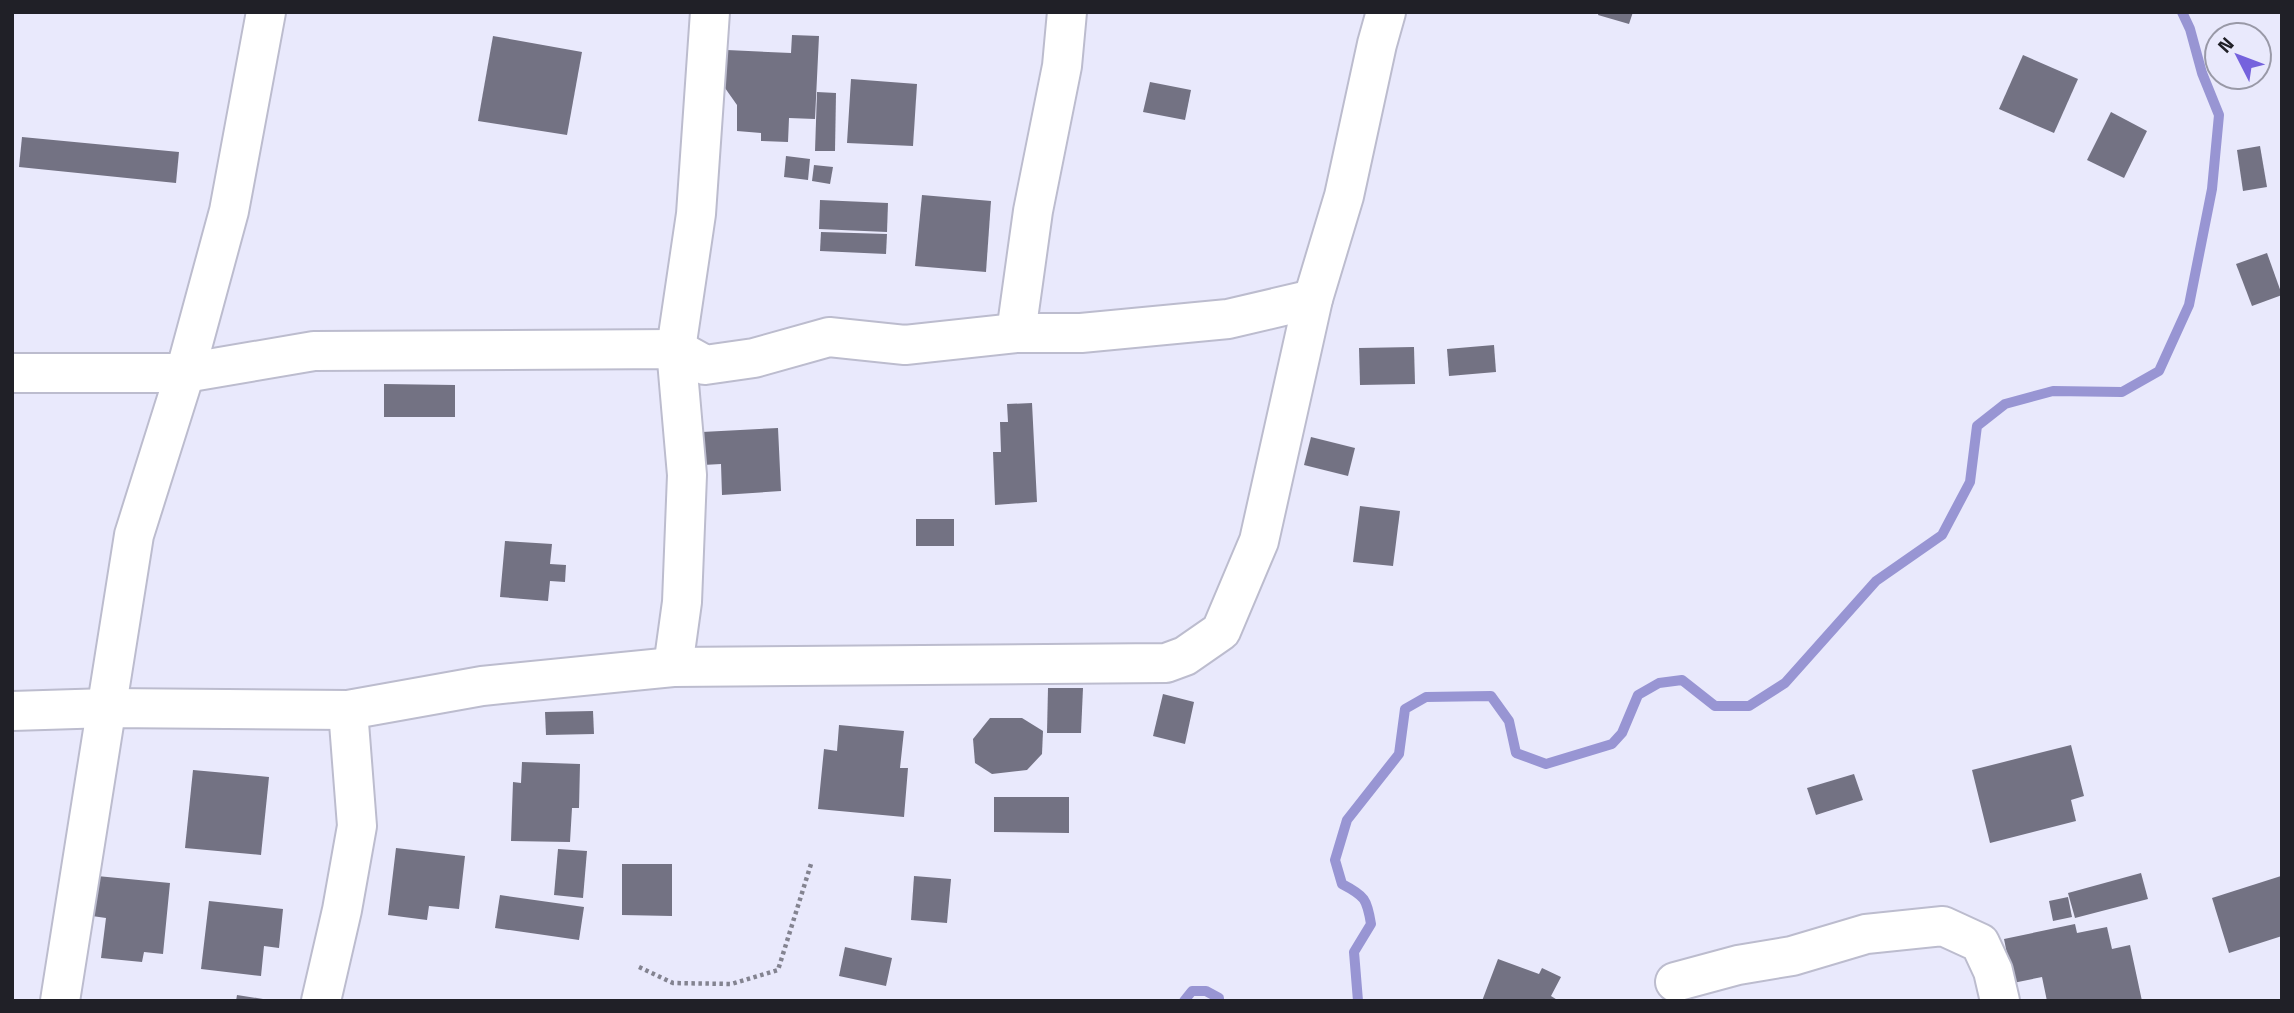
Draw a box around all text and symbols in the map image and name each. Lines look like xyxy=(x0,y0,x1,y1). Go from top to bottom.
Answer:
north arrow xyxy=(2203,21,2273,91)
text: N xyxy=(2210,30,2240,59)

